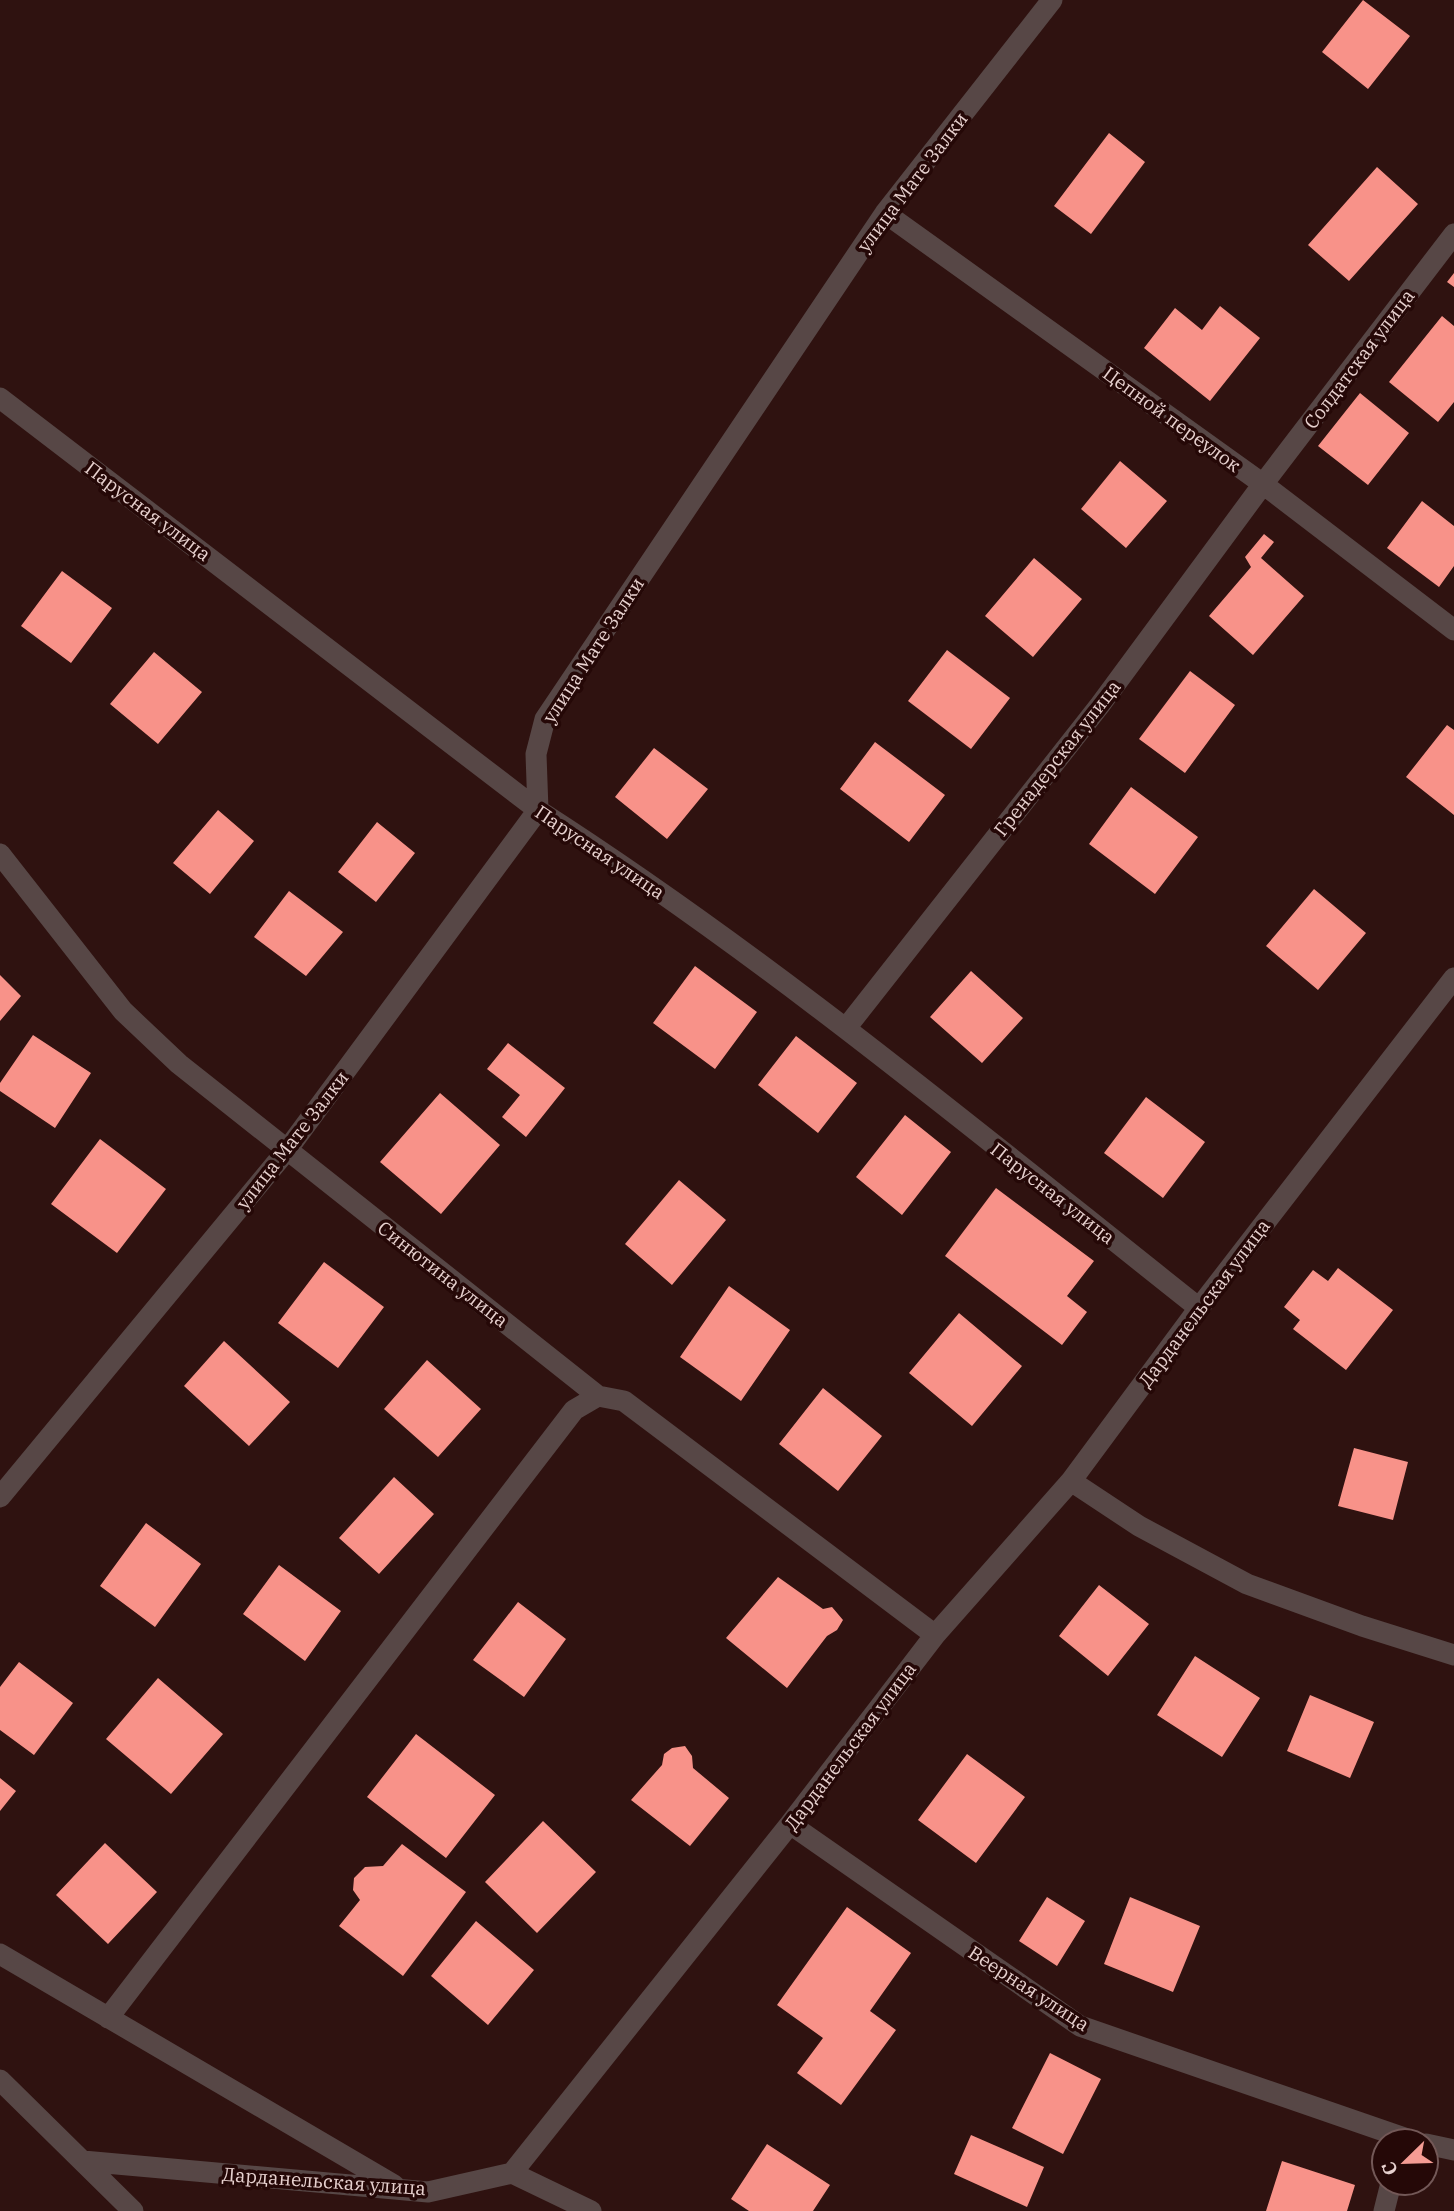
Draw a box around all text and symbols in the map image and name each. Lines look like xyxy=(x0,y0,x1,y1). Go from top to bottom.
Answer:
street label: улица Мате Залки xyxy=(852,107,972,257)
street label: Солдатская улица xyxy=(1299,284,1419,434)
street label: Цепной переулок xyxy=(1098,361,1246,477)
street label: Парусная улица xyxy=(80,456,216,566)
street label: улица Мате Залки xyxy=(537,573,649,727)
street label: Гренадерская улица xyxy=(989,675,1125,841)
street label: Парусная улица xyxy=(531,800,669,904)
street label: улица Мате Залки xyxy=(231,1066,353,1214)
street label: Парусная улица xyxy=(986,1137,1120,1249)
street label: Дарданельская улица xyxy=(1133,1214,1275,1392)
street label: Синютина улица xyxy=(373,1216,513,1332)
street label: Дарданельская улица xyxy=(779,1657,921,1835)
street label: Веерная улица xyxy=(964,1940,1094,2036)
north arrow xyxy=(1370,2127,1440,2197)
text: С xyxy=(1376,2158,1403,2179)
street label: Дарданельская улица xyxy=(221,2162,427,2200)

